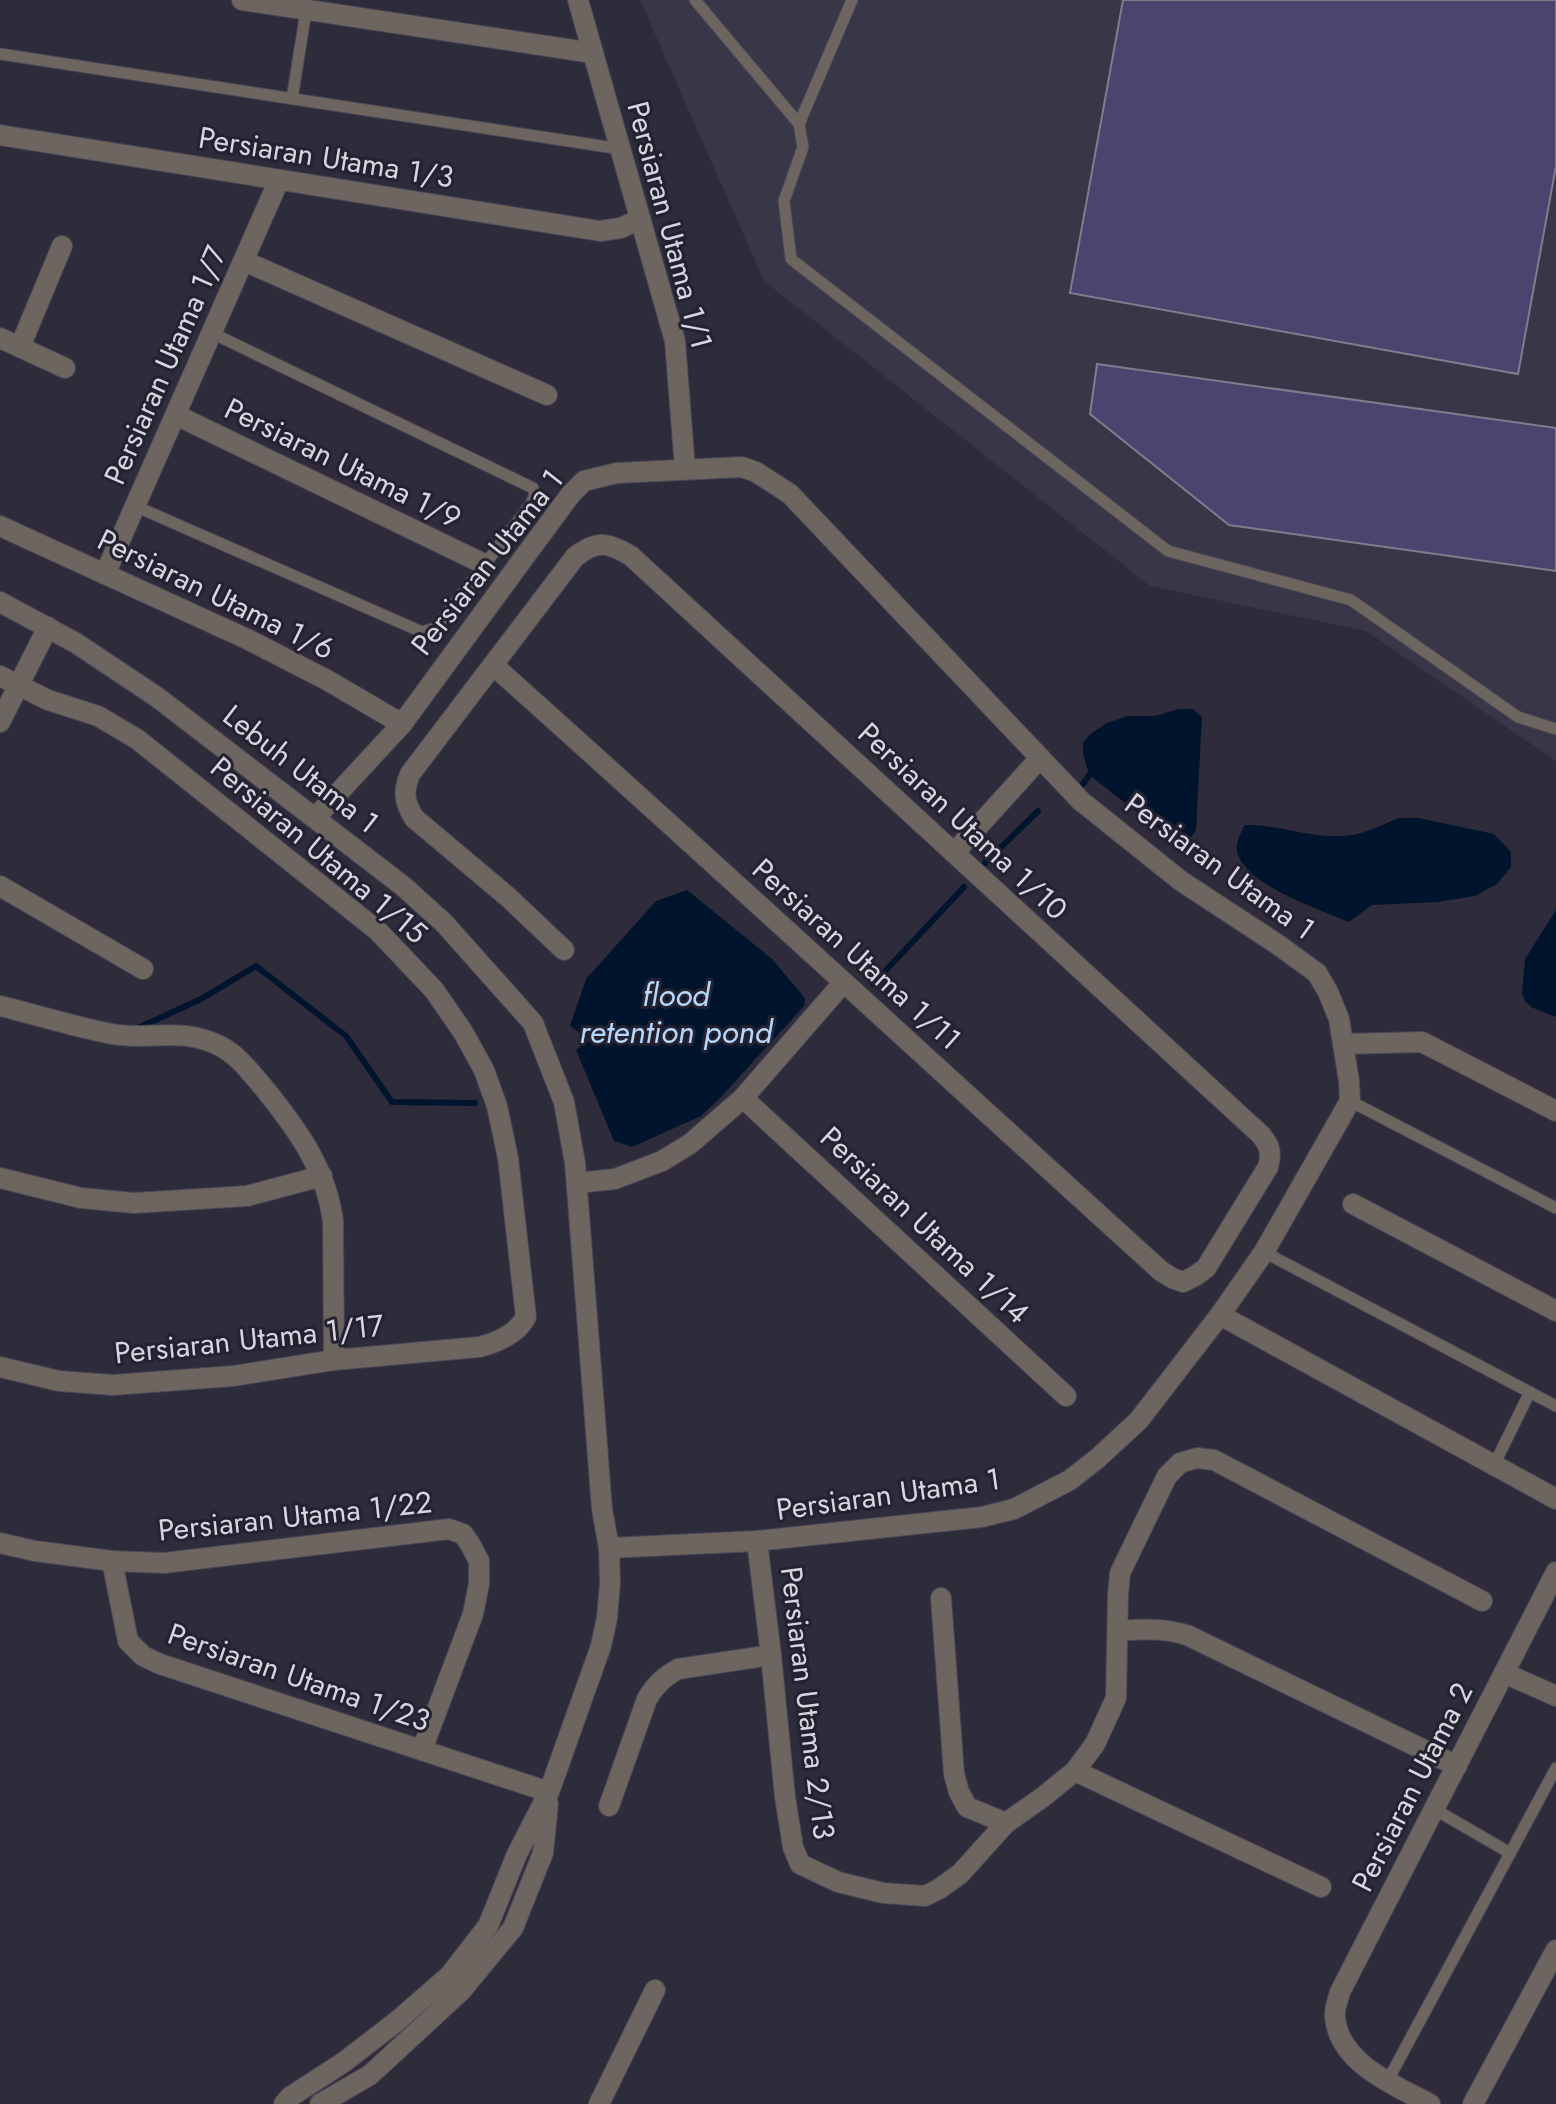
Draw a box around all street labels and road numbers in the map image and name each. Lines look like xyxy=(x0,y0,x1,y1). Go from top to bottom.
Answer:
street label: Persiaran Utama 1/1 xyxy=(616,96,724,354)
street label: Persiaran Utama 1/3 xyxy=(195,116,457,198)
street label: Persiaran Utama 1/7 xyxy=(93,239,237,491)
street label: Persiaran Utama 1/9 xyxy=(217,387,469,539)
street label: Persiaran Utama 1 xyxy=(401,460,573,664)
street label: Persiaran Utama 1/6 xyxy=(90,518,342,670)
street label: Lebuh Utama 1 xyxy=(214,694,388,844)
street label: Persiaran Utama 1/10 xyxy=(849,712,1077,930)
street label: Persiaran Utama 1/15 xyxy=(201,746,437,954)
street label: Persiaran Utama 1 xyxy=(1116,782,1324,950)
street label: Persiaran Utama 1/11 xyxy=(743,848,971,1060)
street label: Persiaran Utama 1/14 xyxy=(811,1116,1039,1334)
street label: Persiaran Utama 1/17 xyxy=(112,1303,386,1375)
street label: Persiaran Utama 1 xyxy=(773,1457,1003,1531)
street label: Persiaran Utama 1/22 xyxy=(156,1480,434,1552)
street label: Persiaran Utama 2/13 xyxy=(770,1564,846,1842)
street label: Persiaran Utama 1/23 xyxy=(162,1612,436,1742)
street label: Persiaran Utama 2 xyxy=(1341,1675,1483,1899)

